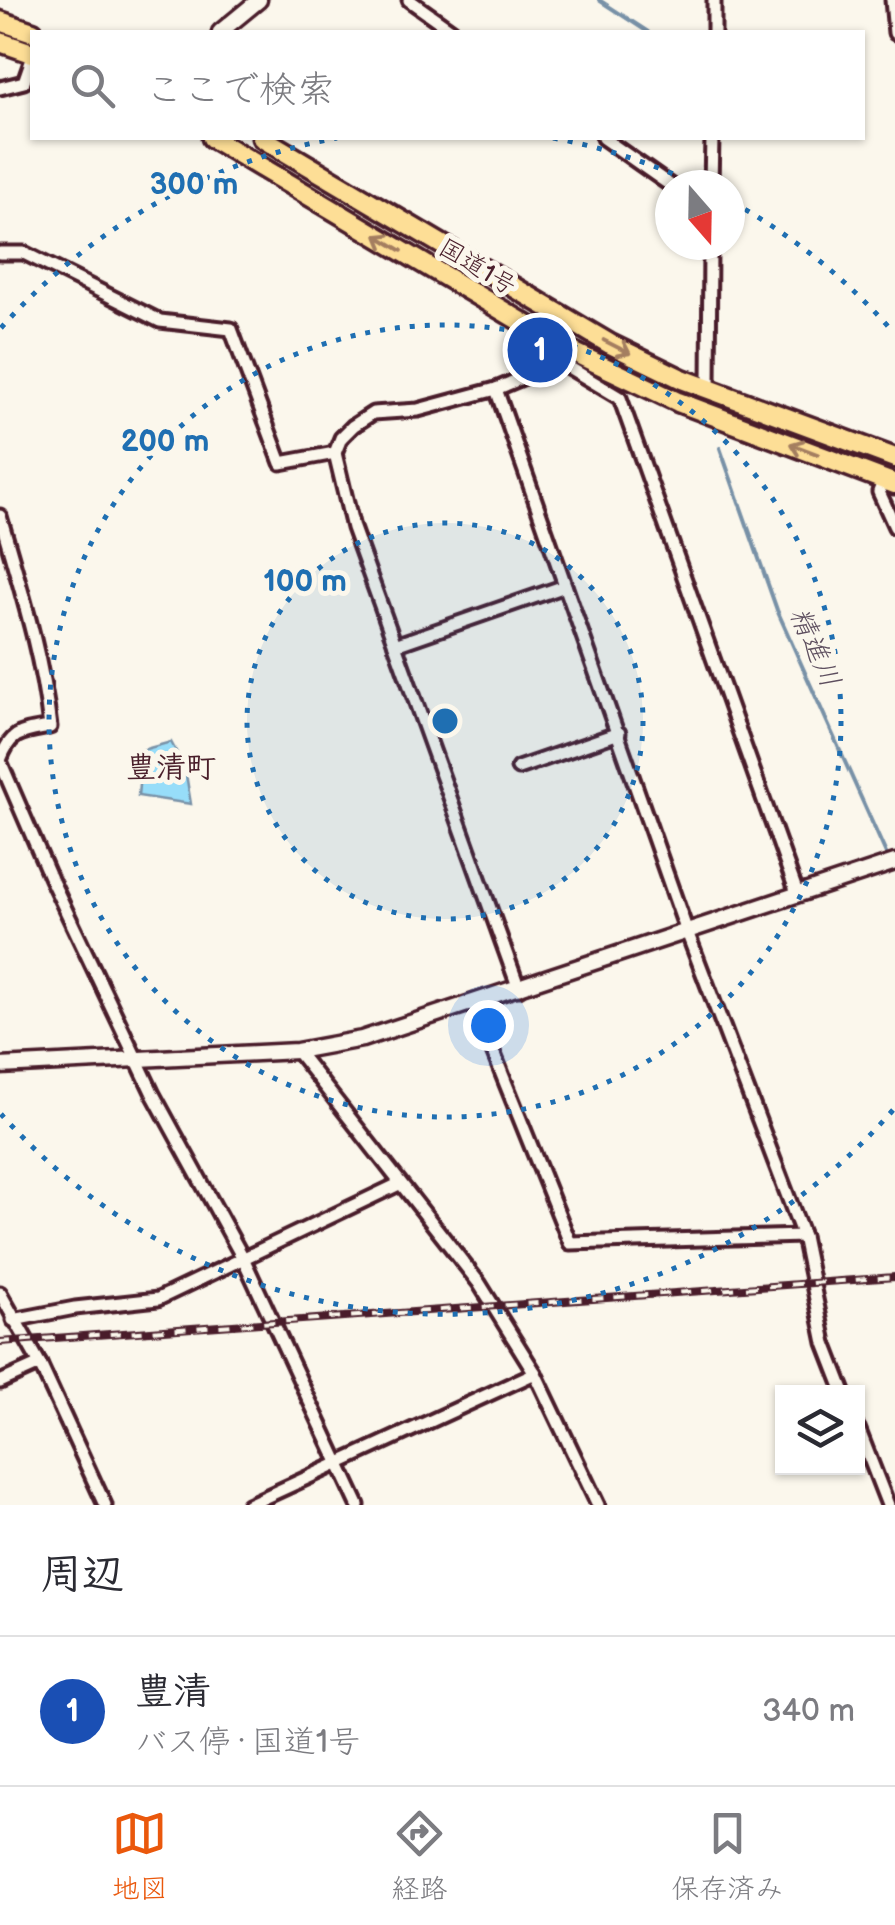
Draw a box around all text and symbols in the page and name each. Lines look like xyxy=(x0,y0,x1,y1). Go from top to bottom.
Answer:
search box xyxy=(30,30,865,140)
icon: search xyxy=(65,58,120,113)
text: ここで検索 xyxy=(145,68,335,113)
text: 300 m xyxy=(150,167,238,203)
north arrow xyxy=(655,170,745,260)
street label: 国道1号 xyxy=(433,232,522,302)
one-way arrow xyxy=(375,233,404,253)
pin: 1 xyxy=(508,312,572,388)
one-way arrow xyxy=(602,338,632,357)
text: 200 m xyxy=(121,424,209,460)
one-way arrow xyxy=(789,439,820,457)
text: 100 m xyxy=(263,564,347,600)
water label: 精進川 xyxy=(782,603,847,693)
centre of rings xyxy=(427,703,463,739)
district label: 豊清町 xyxy=(126,750,216,786)
your location xyxy=(463,1000,514,1051)
map controls xyxy=(775,1385,865,1475)
button: layers xyxy=(775,1385,865,1475)
text: 周辺 xyxy=(40,1550,124,1601)
text: 豊清 xyxy=(135,1670,211,1715)
text: 1 xyxy=(66,1692,79,1731)
text: 340 m xyxy=(762,1692,855,1731)
text: バス停 · 国道1号 xyxy=(135,1723,360,1762)
tab: 地図 xyxy=(112,1806,168,1906)
tab: 経路 xyxy=(391,1806,447,1906)
tab: 保存済み xyxy=(671,1806,783,1906)

